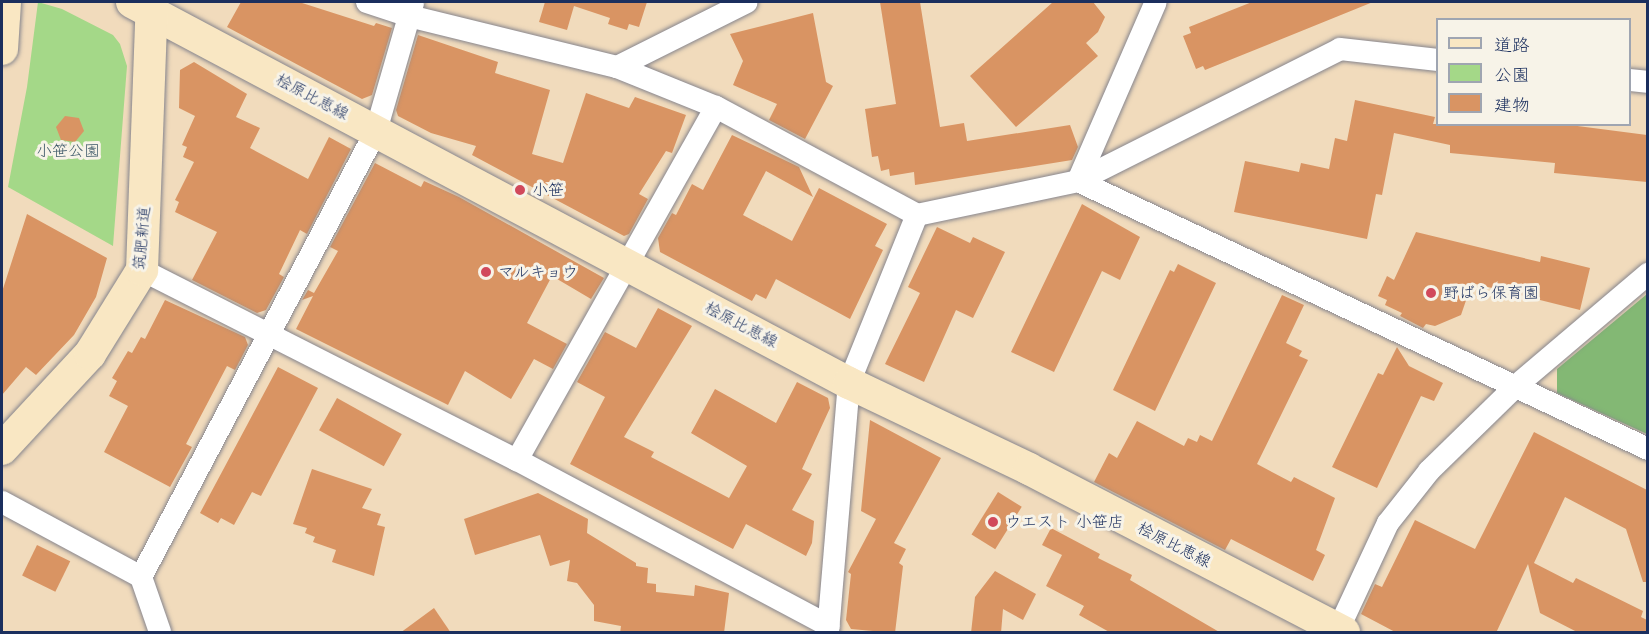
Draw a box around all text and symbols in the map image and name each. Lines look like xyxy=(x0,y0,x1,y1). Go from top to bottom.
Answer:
legend xyxy=(1436,18,1631,126)
text: 道路 xyxy=(1494,33,1530,57)
text: 公園 xyxy=(1494,63,1530,87)
street label: 桧原比恵線 xyxy=(272,70,352,124)
text: 建物 xyxy=(1494,93,1530,117)
park label: 小笹公園 xyxy=(36,141,100,161)
place label: 小笹 xyxy=(532,180,564,200)
marker: 小笹 xyxy=(513,183,527,197)
street label: 筑肥新道 xyxy=(130,205,154,271)
place label: マルキョウ xyxy=(498,262,578,282)
marker: マルキョウ xyxy=(479,265,493,279)
place label: 野ばら保育園 xyxy=(1443,283,1539,303)
marker: 野ばら保育園 xyxy=(1424,286,1438,300)
street label: 桧原比恵線 xyxy=(701,298,781,352)
place label: ウエスト 小笹店 xyxy=(1005,512,1122,532)
marker: ウエスト 小笹店 xyxy=(986,515,1000,529)
street label: 桧原比恵線 xyxy=(1134,518,1214,572)

